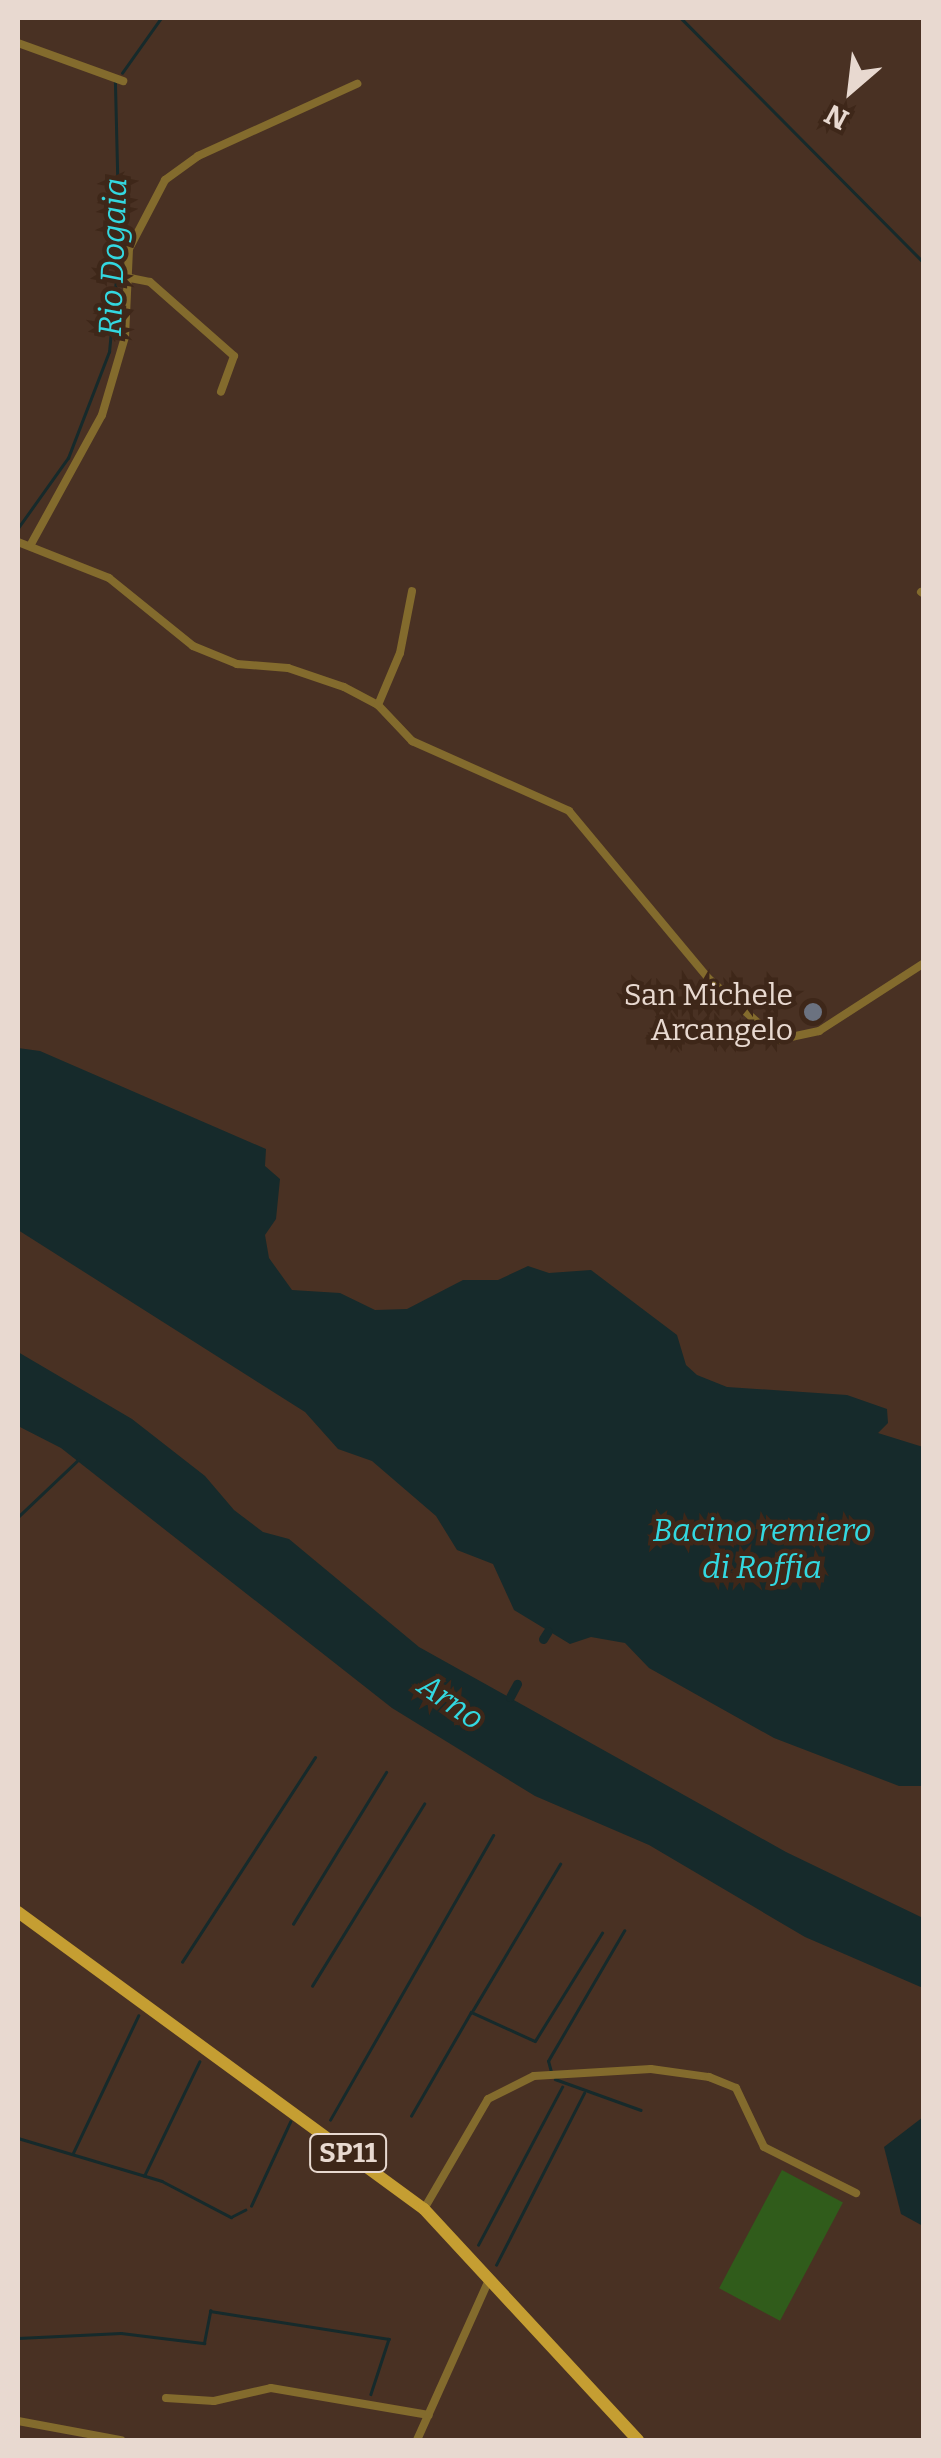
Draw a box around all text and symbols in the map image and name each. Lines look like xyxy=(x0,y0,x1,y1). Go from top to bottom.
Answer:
north arrow xyxy=(801,40,901,140)
text: N xyxy=(819,97,854,137)
water label: Rio Dogaia xyxy=(91,177,135,337)
place label: San Michele Arcangelo xyxy=(624,977,793,1048)
marker: San Michele Arcangelo xyxy=(802,1001,824,1023)
water label: Bacino remiero di Roffia xyxy=(652,1512,872,1587)
water label: Arno xyxy=(411,1666,491,1738)
road number: SP11 xyxy=(308,2130,388,2176)

